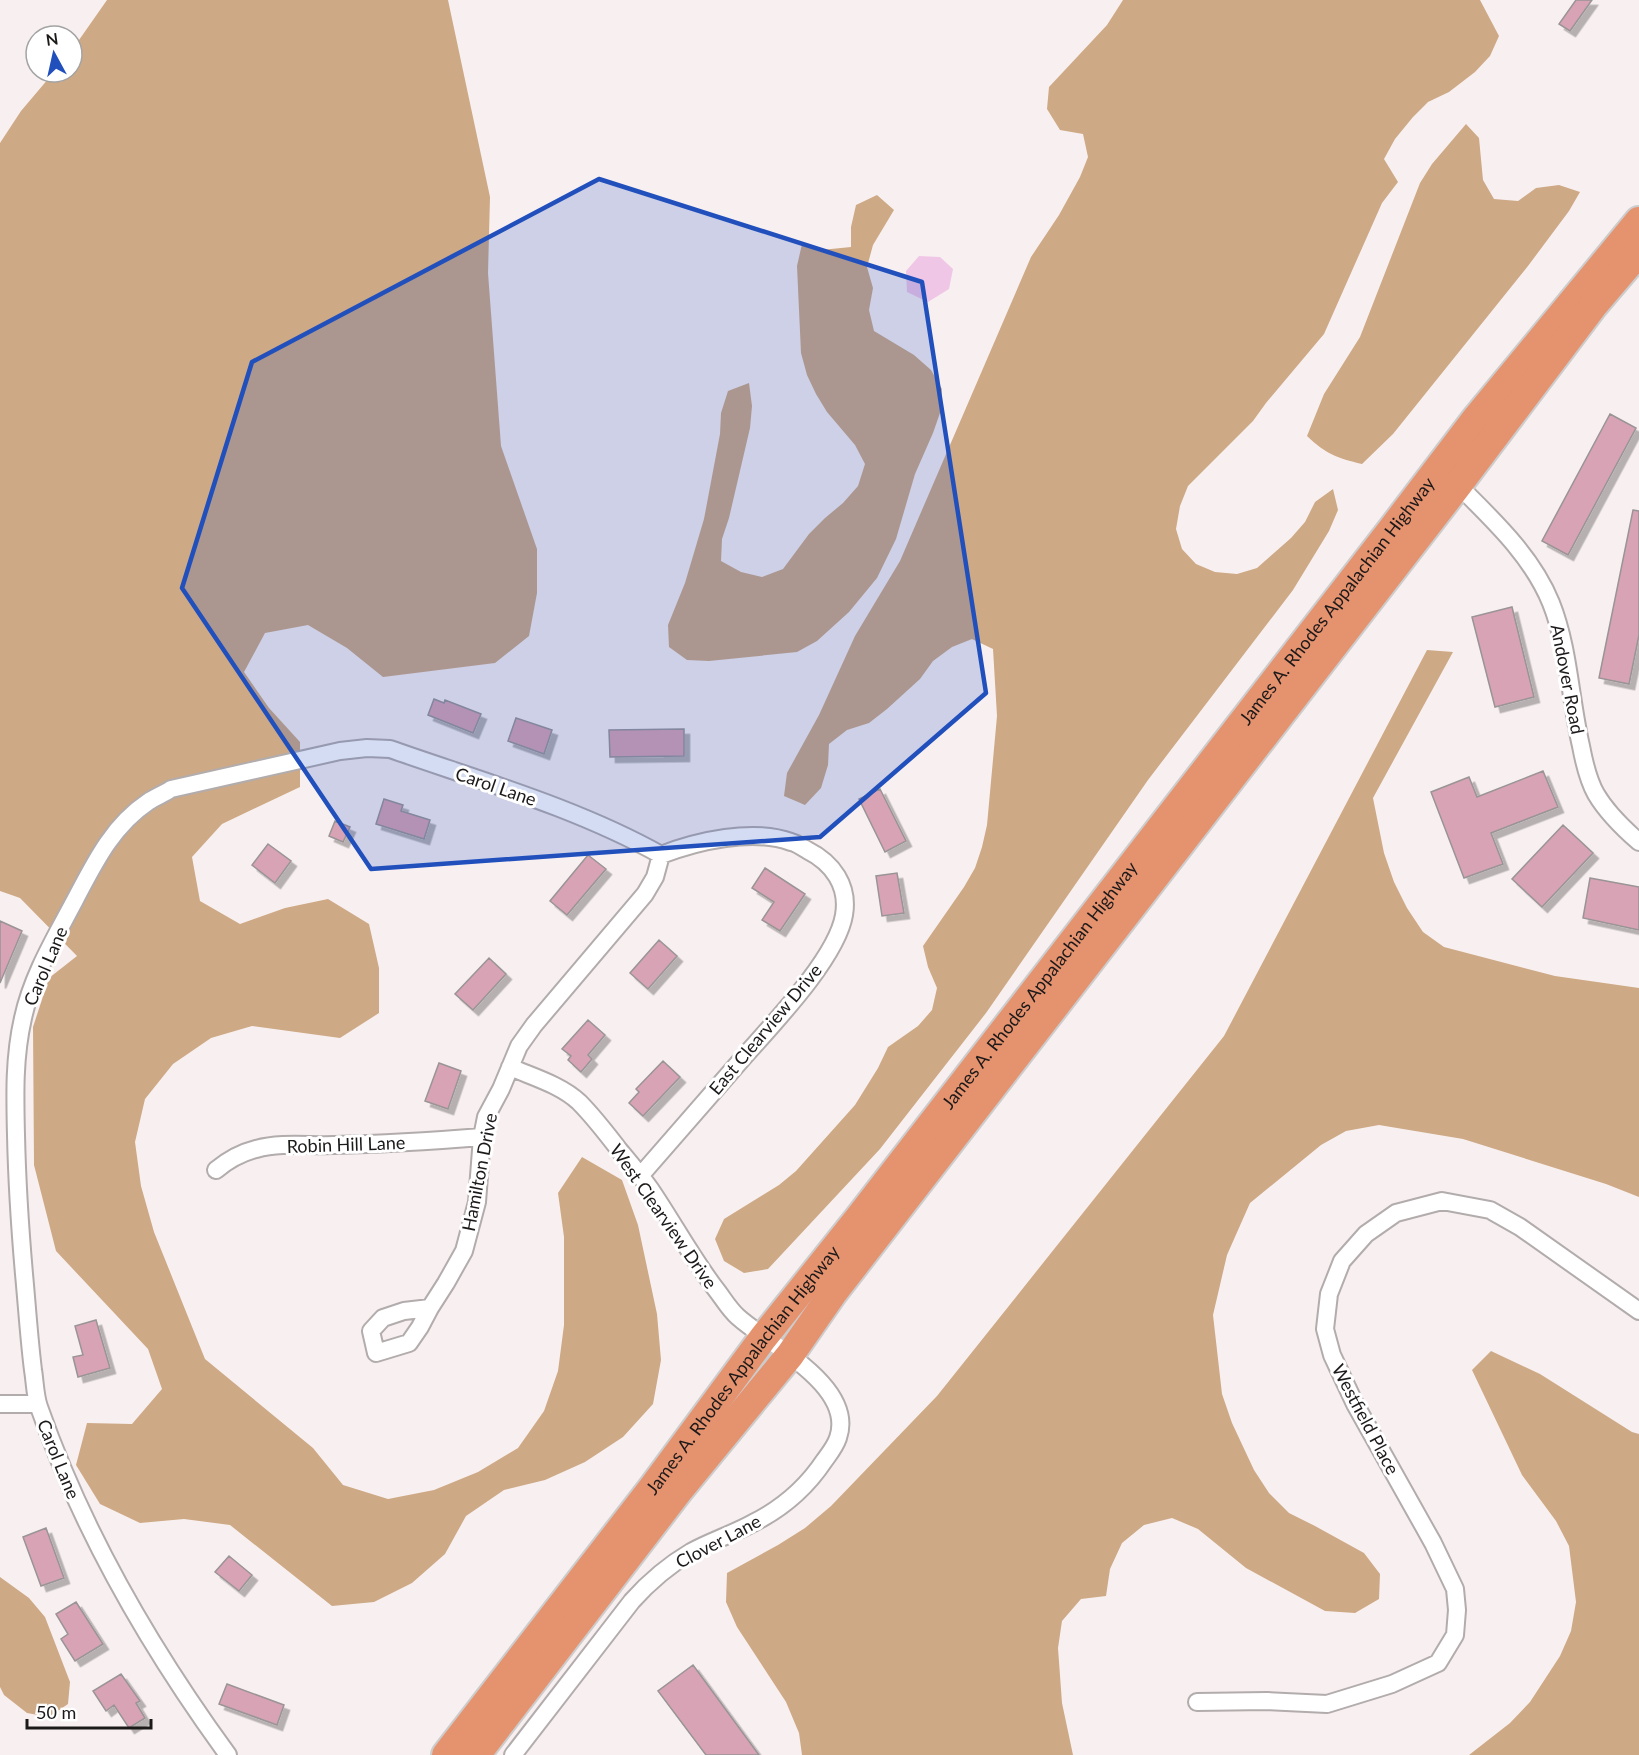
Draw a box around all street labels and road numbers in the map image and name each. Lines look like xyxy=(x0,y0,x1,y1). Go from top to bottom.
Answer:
street label: James A. Rhodes Appalachian Highway xyxy=(1234,472,1439,729)
street label: Andover Road xyxy=(1547,622,1589,736)
street label: Carol Lane xyxy=(453,762,539,810)
street label: James A. Rhodes Appalachian Highway xyxy=(937,856,1142,1113)
street label: Carol Lane xyxy=(18,923,72,1009)
street label: East Clearview Drive xyxy=(704,959,826,1099)
street label: Hamilton Drive xyxy=(457,1111,501,1233)
street label: Robin Hill Lane xyxy=(286,1131,406,1157)
street label: West Clearview Drive xyxy=(606,1139,722,1293)
street label: James A. Rhodes Appalachian Highway xyxy=(641,1240,844,1498)
street label: Westfield Place xyxy=(1328,1360,1404,1478)
street label: Carol Lane xyxy=(33,1416,85,1502)
street label: Clover Lane xyxy=(672,1509,764,1573)

